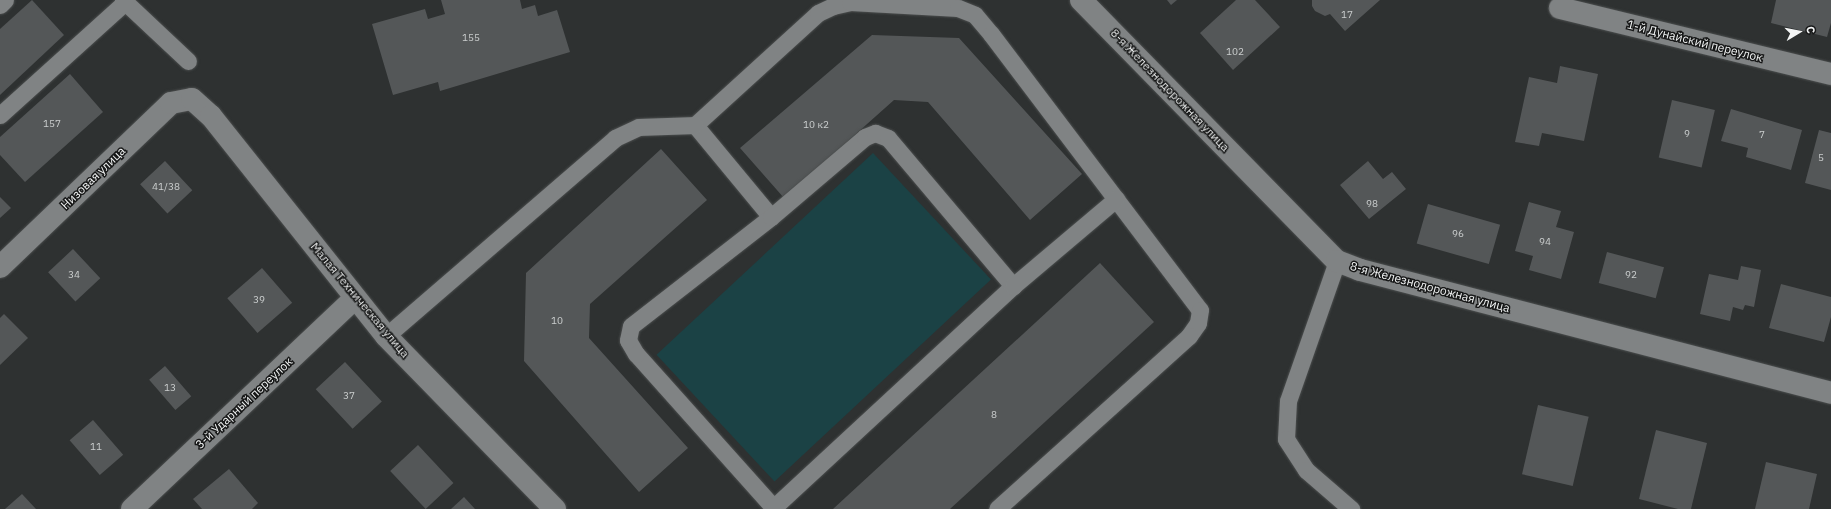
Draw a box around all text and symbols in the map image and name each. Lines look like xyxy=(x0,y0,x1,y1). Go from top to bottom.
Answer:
house number: 17 xyxy=(1341,9,1353,21)
north arrow xyxy=(1779,12,1819,52)
street label: 1-й Дунайский переулок xyxy=(1626,17,1764,65)
text: С xyxy=(1803,25,1818,35)
street label: 8-я Железнодорожная улица xyxy=(1108,26,1232,154)
house number: 155 xyxy=(462,32,480,44)
house number: 102 xyxy=(1226,46,1244,58)
house number: 157 xyxy=(43,118,61,130)
house number: 10 к2 xyxy=(803,119,829,131)
house number: 9 xyxy=(1684,128,1690,140)
house number: 7 xyxy=(1759,129,1765,141)
street label: Низовая улица xyxy=(58,144,128,212)
house number: 5 xyxy=(1818,152,1824,164)
house number: 41/38 xyxy=(152,181,180,193)
house number: 98 xyxy=(1366,198,1378,210)
house number: 96 xyxy=(1452,228,1464,240)
house number: 94 xyxy=(1539,236,1551,248)
street label: Малая Техническая улица xyxy=(308,239,412,361)
street label: 8-я Железнодорожная улица xyxy=(1348,259,1512,315)
house number: 34 xyxy=(68,269,80,281)
house number: 92 xyxy=(1625,269,1637,281)
house number: 39 xyxy=(253,294,265,306)
house number: 10 xyxy=(551,315,563,327)
street label: 3-й Ударный переулок xyxy=(193,354,295,452)
house number: 13 xyxy=(164,382,176,394)
house number: 37 xyxy=(343,390,355,402)
house number: 8 xyxy=(991,409,997,421)
house number: 11 xyxy=(90,441,102,453)

